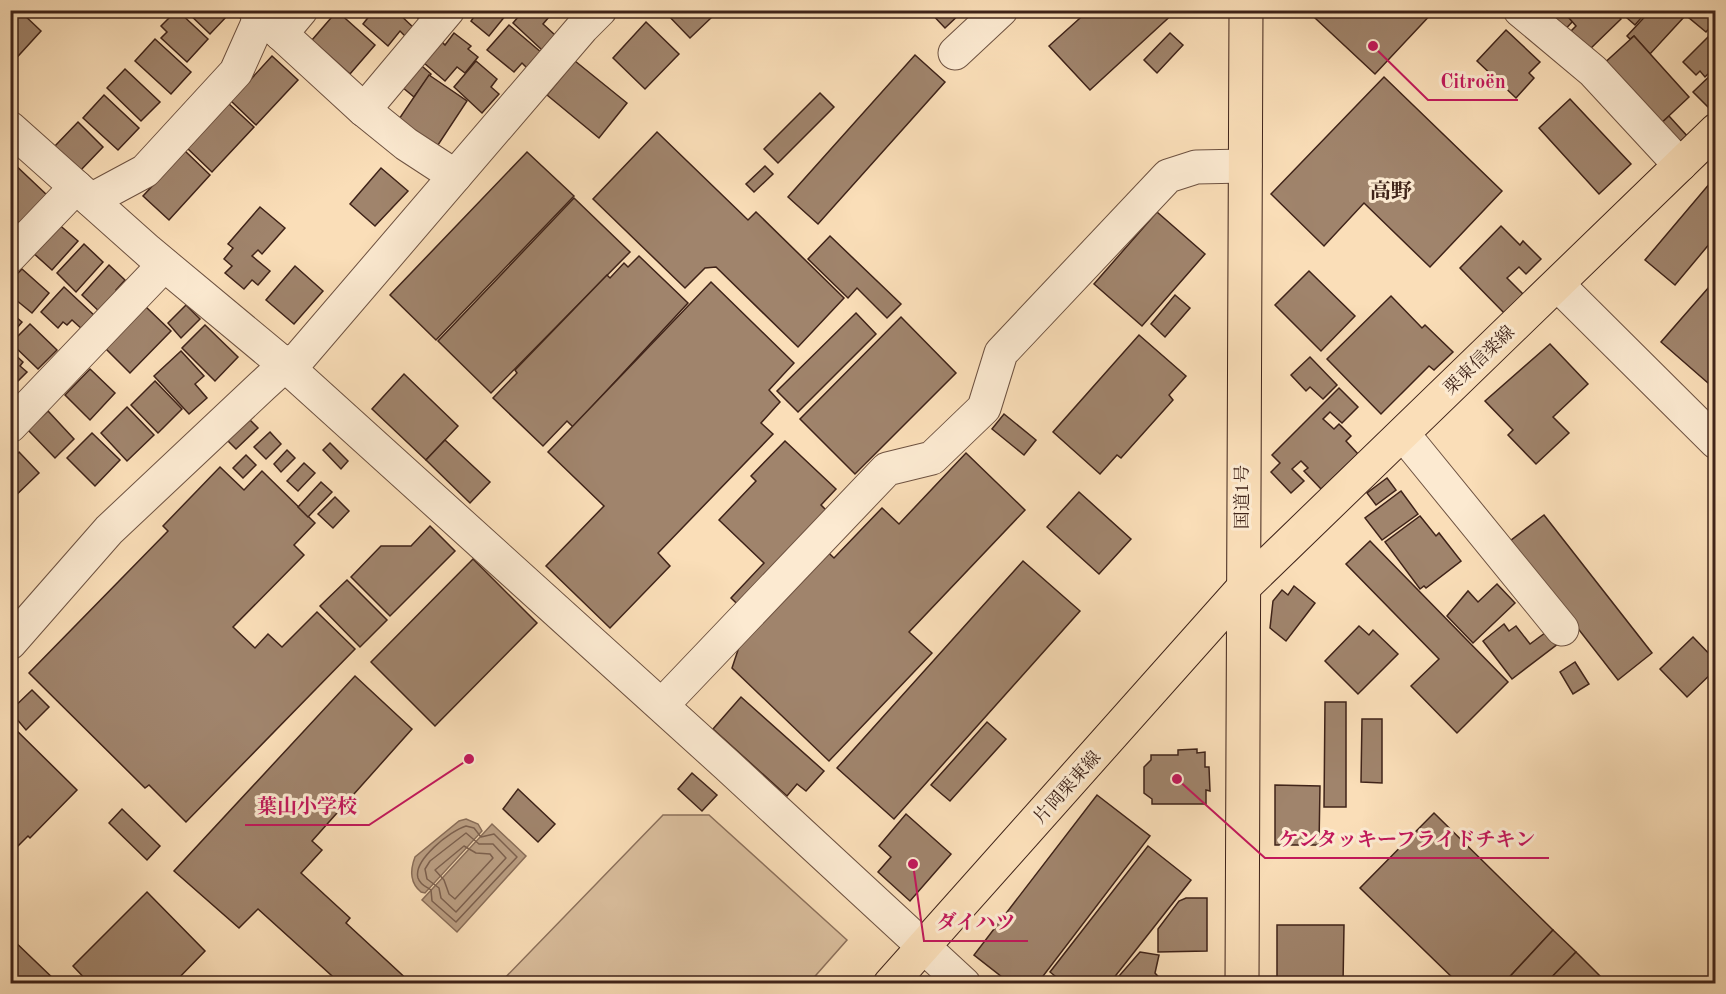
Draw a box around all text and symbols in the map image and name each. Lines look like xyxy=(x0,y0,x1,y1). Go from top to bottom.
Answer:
callout: Citroën xyxy=(1428,62,1518,100)
text: Citroën xyxy=(1440,73,1506,93)
district label: 高野 xyxy=(1370,180,1412,203)
street label: 栗東信楽線 xyxy=(1440,322,1518,398)
street label: 国道1号 xyxy=(1232,465,1252,529)
street label: 片岡栗東線 xyxy=(1029,747,1105,827)
callout: 葉山小学校 xyxy=(245,787,369,825)
text: 葉山小学校 xyxy=(257,796,357,818)
callout: ケンタッキーフライドチキン xyxy=(1265,820,1549,858)
text: ケンタッキーフライドチキン xyxy=(1279,829,1535,851)
callout: ダイハツ xyxy=(924,903,1028,941)
text: ダイハツ xyxy=(936,911,1016,934)

